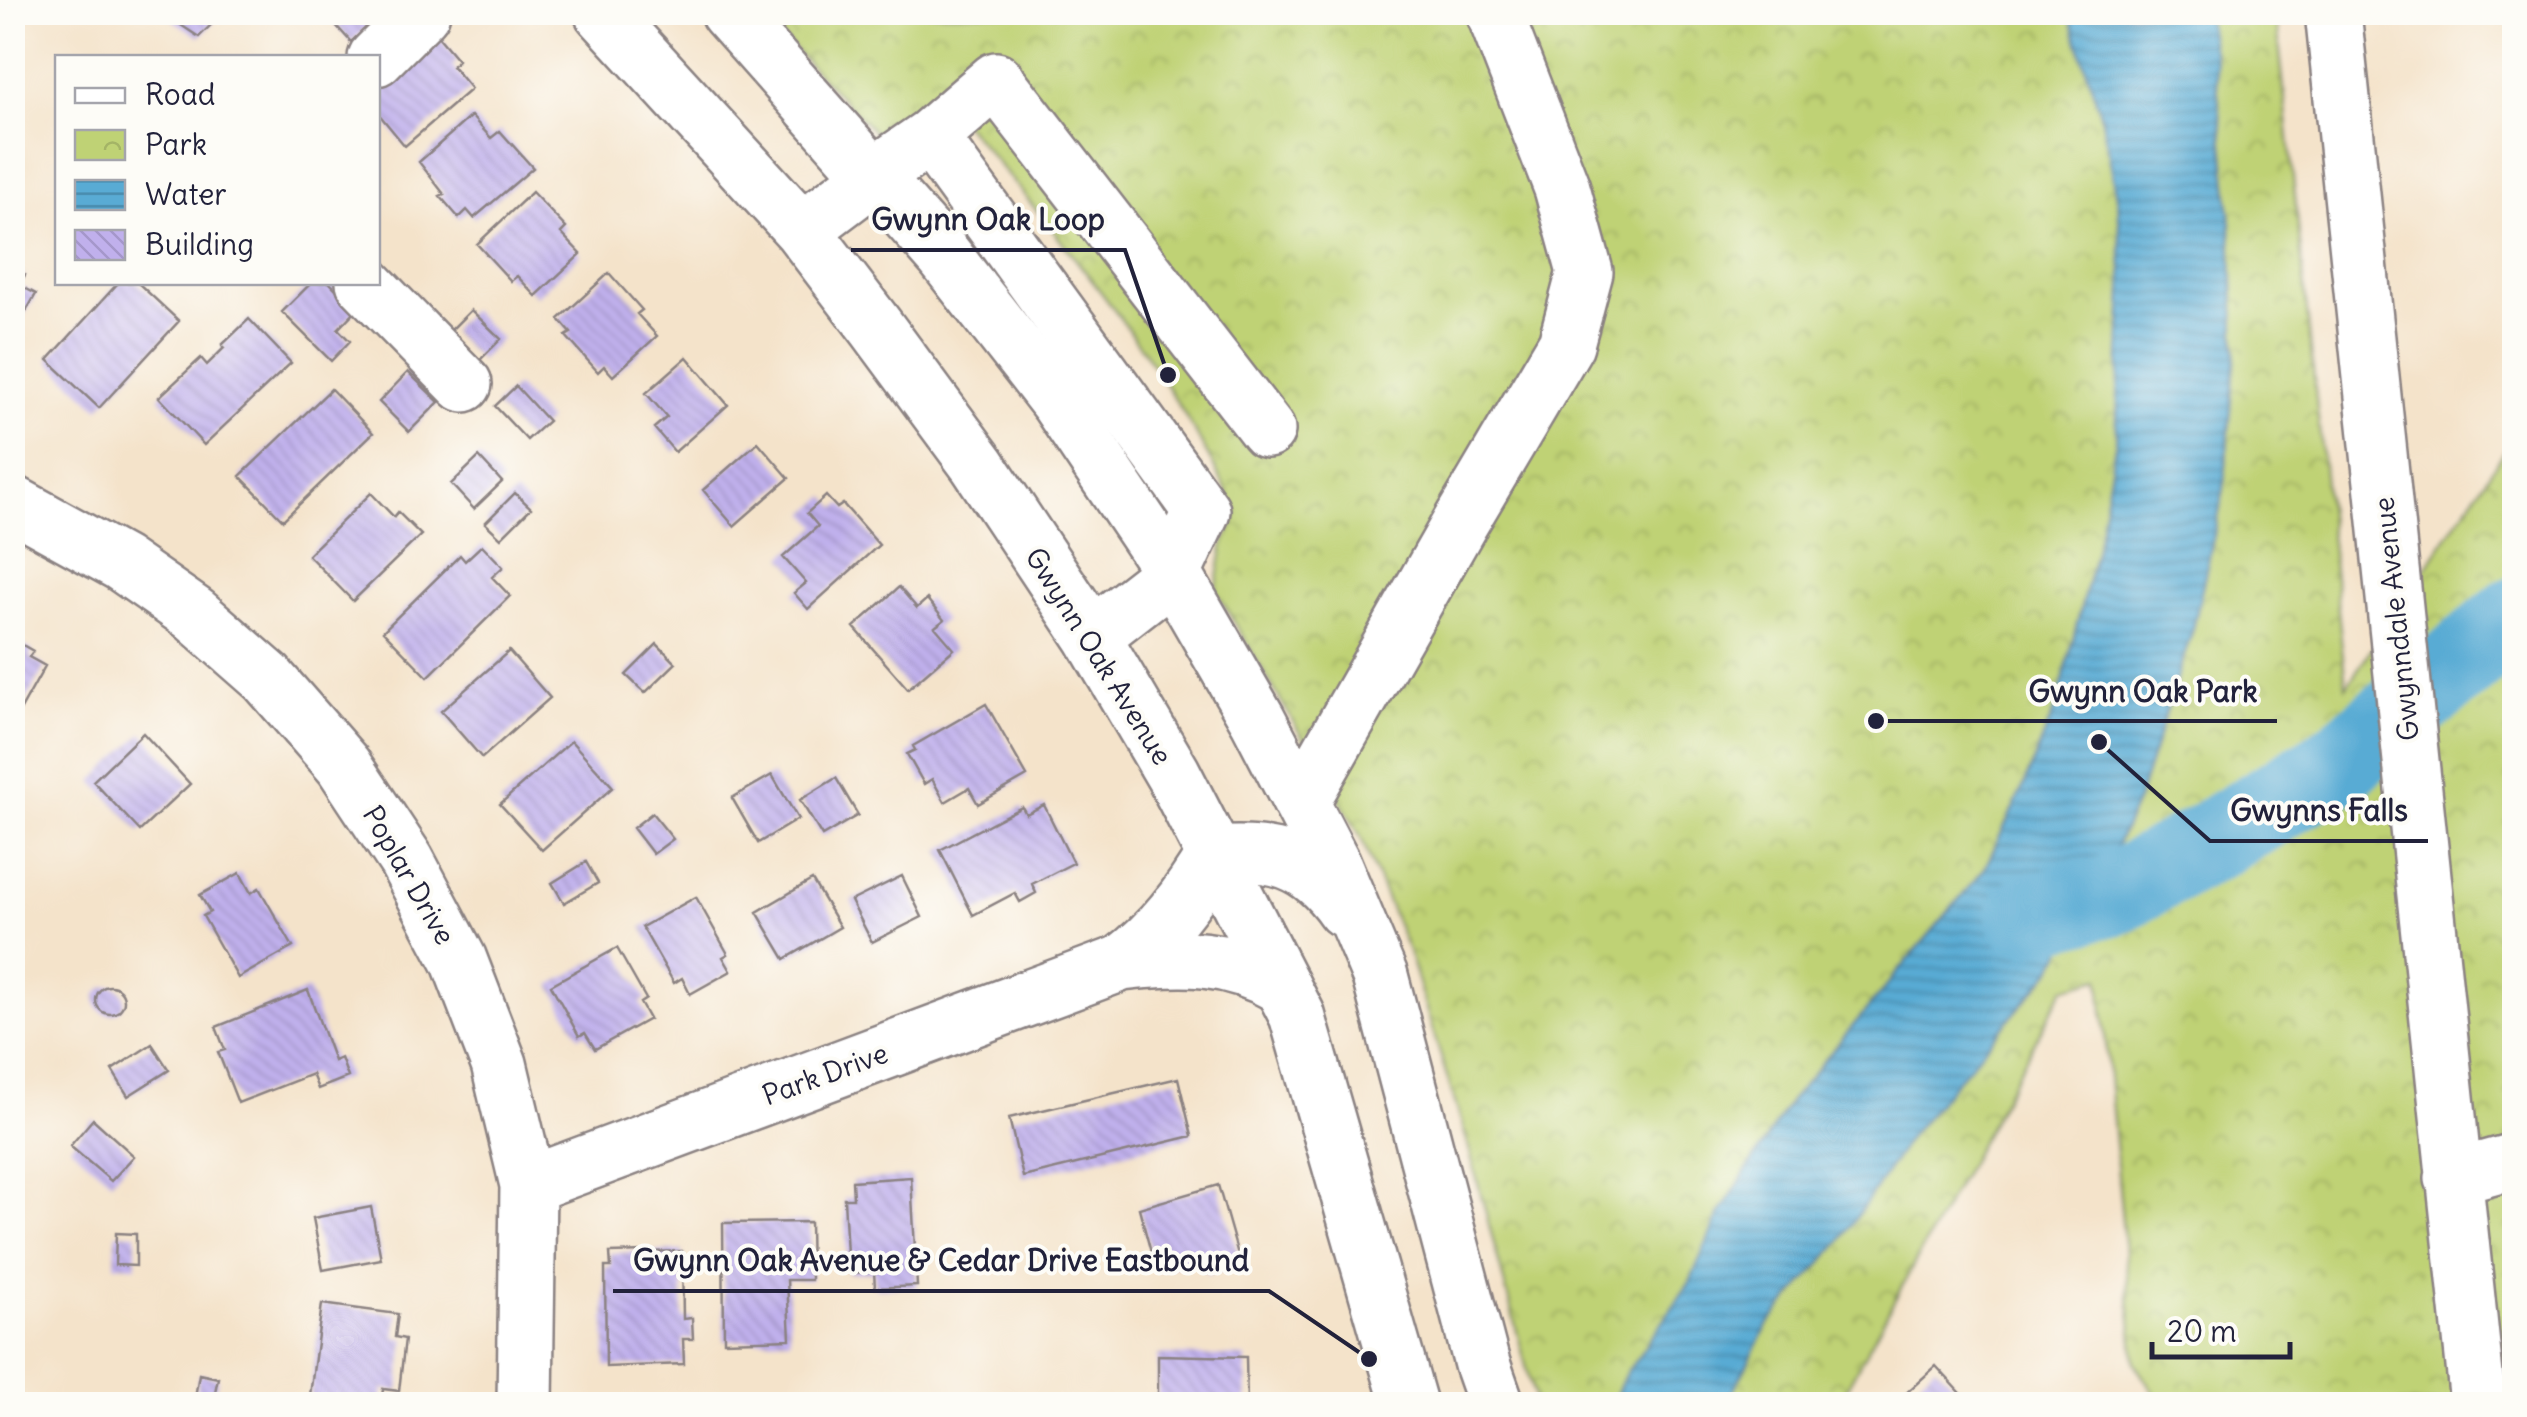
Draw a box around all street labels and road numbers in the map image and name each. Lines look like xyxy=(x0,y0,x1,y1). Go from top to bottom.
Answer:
street label: Gwynndale Avenue xyxy=(2365,495,2427,743)
street label: Gwynn Oak Avenue xyxy=(1018,541,1180,771)
street label: Poplar Drive xyxy=(355,799,463,951)
street label: Park Drive xyxy=(757,1035,893,1113)

